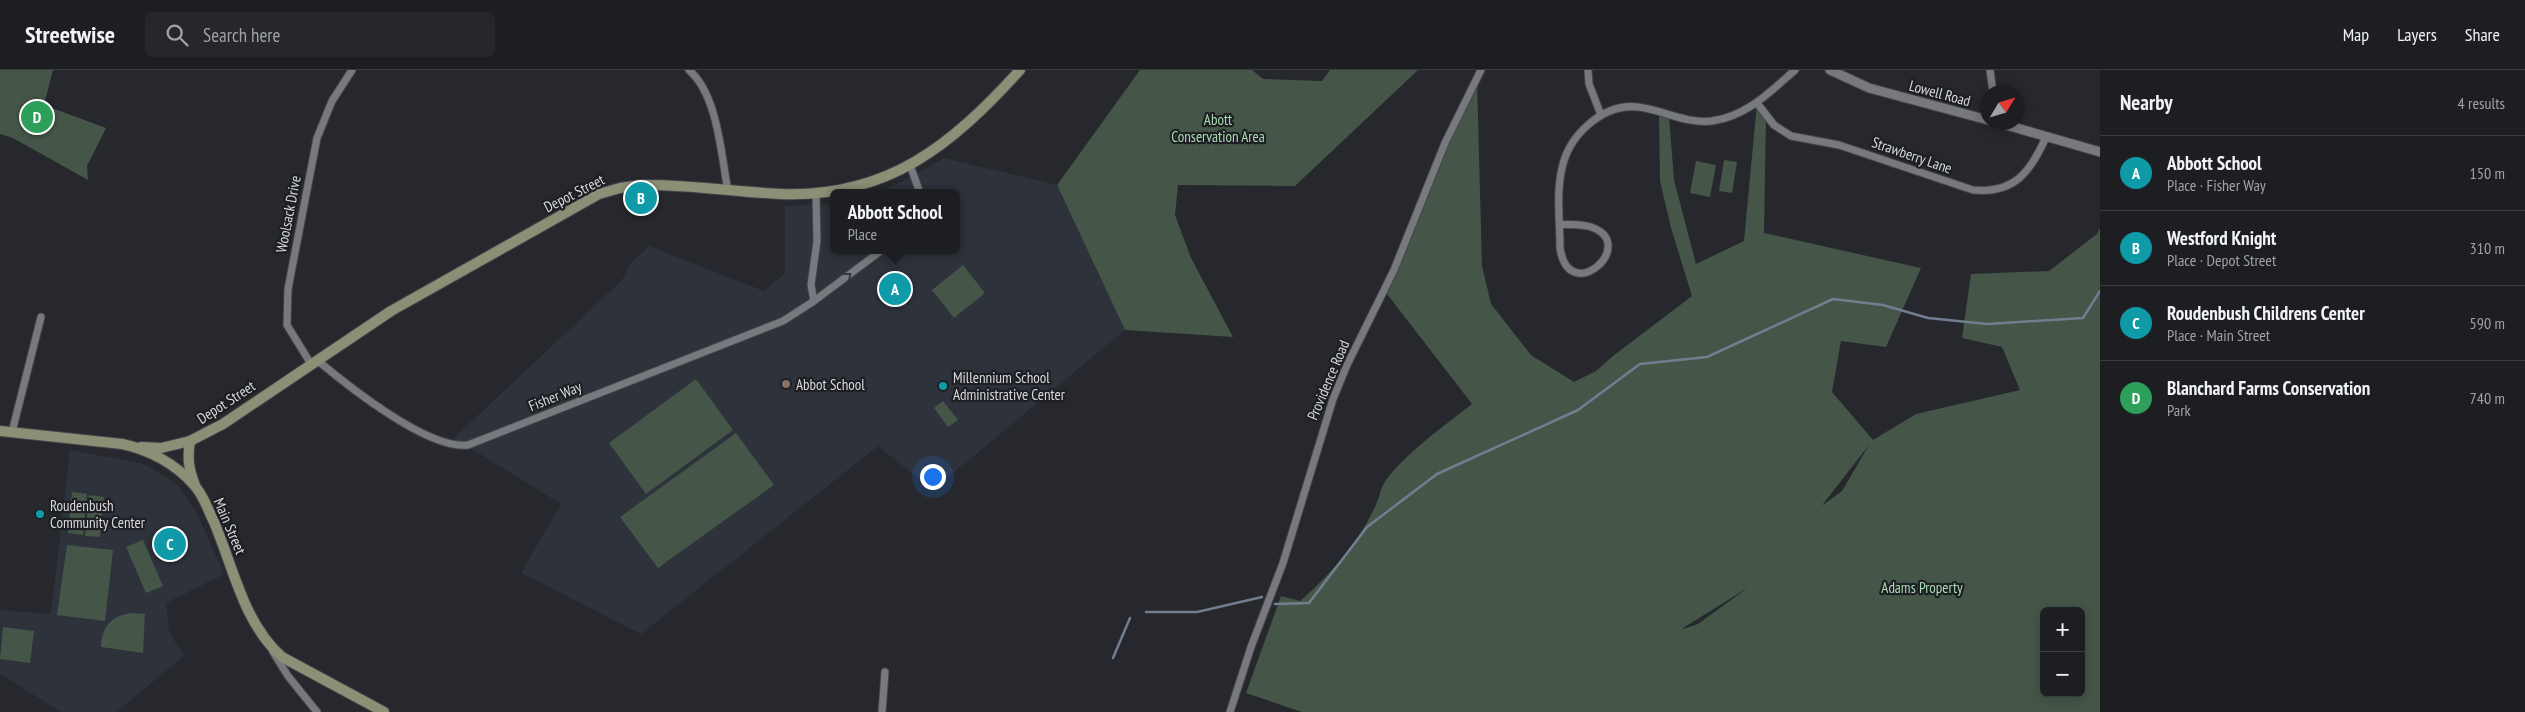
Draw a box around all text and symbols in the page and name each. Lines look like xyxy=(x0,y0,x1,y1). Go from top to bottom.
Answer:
search box xyxy=(145,12,495,57)
text: Streetwise xyxy=(25,19,115,50)
icon: search xyxy=(163,21,191,49)
text: Search here xyxy=(203,23,280,47)
text: Map xyxy=(2343,23,2369,46)
text: Layers xyxy=(2397,23,2437,46)
text: Share xyxy=(2465,23,2500,46)
street label: Lowell Road xyxy=(1907,76,1973,110)
north arrow xyxy=(1980,85,2025,130)
text: Nearby xyxy=(2120,89,2173,116)
text: 4 results xyxy=(2458,93,2505,113)
pin: D xyxy=(21,98,53,136)
park label: Abott Conservation Area xyxy=(1171,110,1265,146)
street label: Strawberry Lane xyxy=(1869,132,1955,178)
text: Abbott School xyxy=(2167,151,2262,175)
text: A xyxy=(2132,163,2140,183)
text: 150 m xyxy=(2470,163,2505,183)
street label: Depot Street xyxy=(541,170,607,216)
street label: Woolsack Drive xyxy=(271,174,305,254)
text: Place · Fisher Way xyxy=(2167,175,2266,195)
pin: B xyxy=(625,179,657,217)
popup xyxy=(830,189,960,254)
text: Abbott School xyxy=(848,200,942,224)
text: Place xyxy=(848,224,877,244)
text: Westford Knight xyxy=(2167,226,2276,250)
text: B xyxy=(2132,238,2140,258)
text: 310 m xyxy=(2470,238,2505,258)
text: Place · Depot Street xyxy=(2167,250,2276,270)
pin: A xyxy=(879,270,911,308)
one-way arrow xyxy=(842,273,851,281)
text: Roudenbush Childrens Center xyxy=(2167,301,2365,325)
text: C xyxy=(2132,313,2140,333)
text: 590 m xyxy=(2470,313,2505,333)
text: Place · Main Street xyxy=(2167,325,2270,345)
street label: Providence Road xyxy=(1303,337,1353,423)
place label: Millennium School Administrative Center xyxy=(953,368,1066,404)
place label: Abbot School xyxy=(796,375,865,394)
street label: Depot Street xyxy=(193,376,259,428)
text: Blanchard Farms Conservation xyxy=(2167,376,2370,400)
street label: Fisher Way xyxy=(526,377,585,415)
marker: Abbot School xyxy=(780,378,792,390)
marker: Millennium School Administrative Center xyxy=(937,380,949,392)
text: D xyxy=(2132,388,2140,408)
text: 740 m xyxy=(2470,388,2505,408)
text: Park xyxy=(2167,400,2191,420)
your location xyxy=(920,464,946,490)
street label: Main Street xyxy=(210,495,250,557)
place label: Roudenbush Community Center xyxy=(50,496,146,532)
marker: Roudenbush Community Center xyxy=(34,508,46,520)
pin: C xyxy=(154,525,186,563)
park label: Adams Property xyxy=(1881,578,1963,597)
map controls xyxy=(2040,607,2085,697)
button: + xyxy=(2040,607,2085,652)
button: − xyxy=(2040,652,2085,697)

